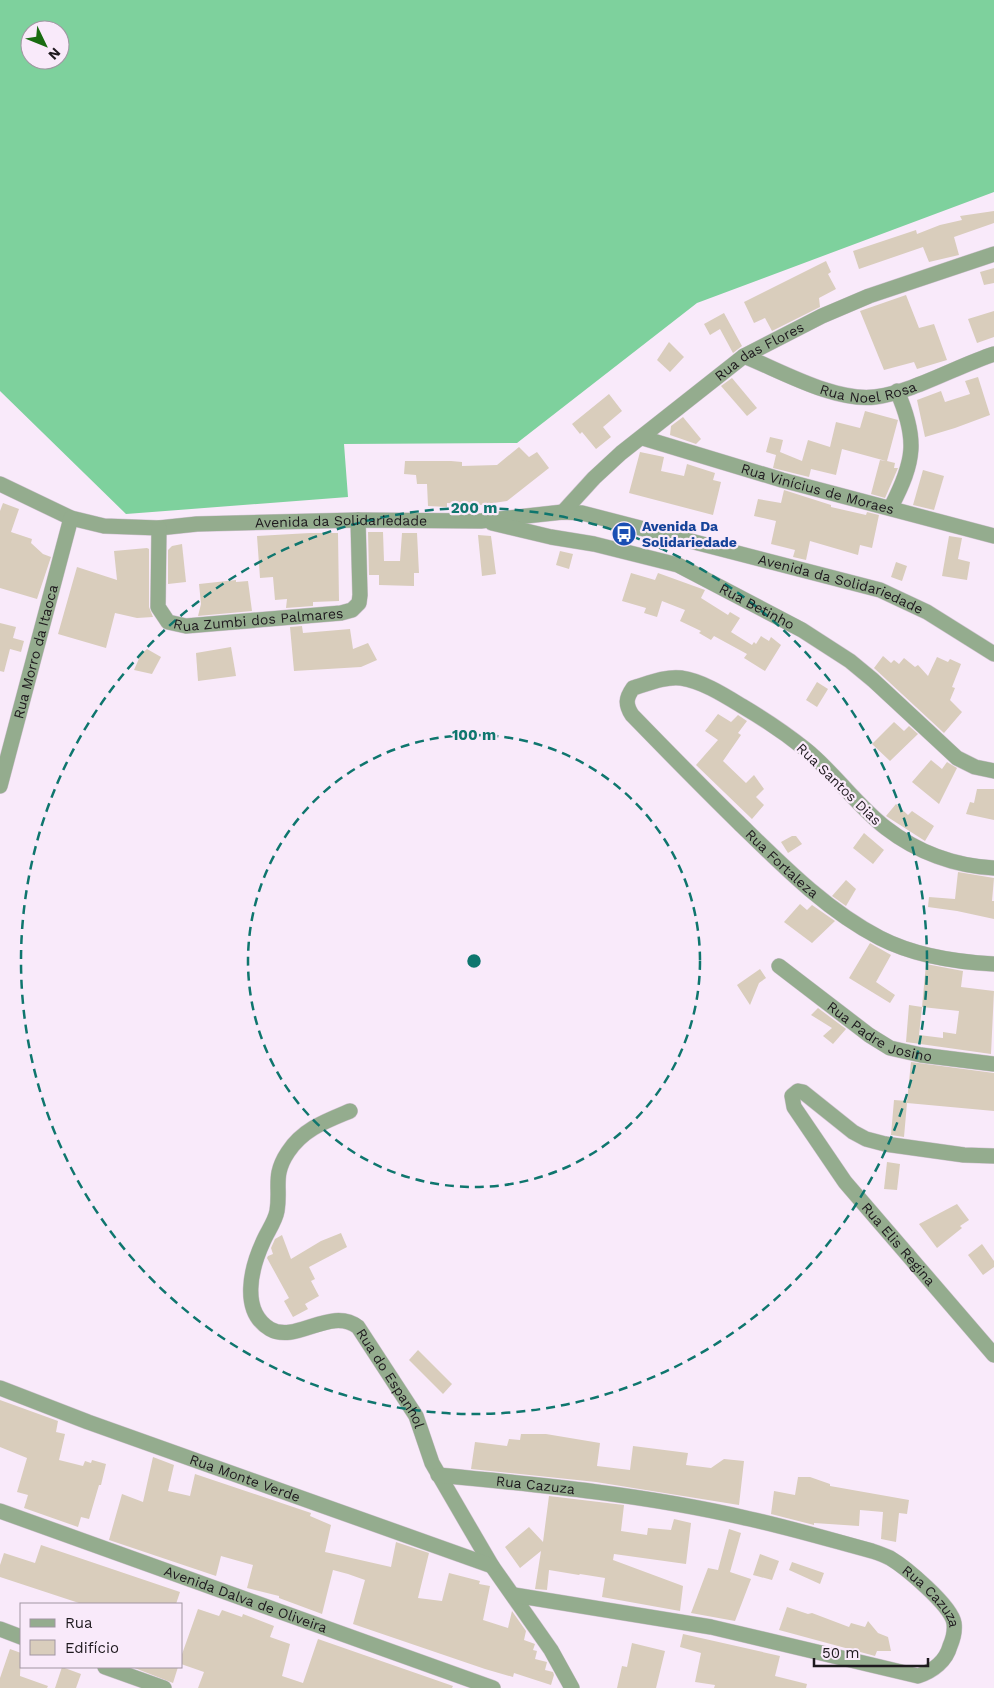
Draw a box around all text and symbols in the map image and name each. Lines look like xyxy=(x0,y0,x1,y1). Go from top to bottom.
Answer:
north arrow xyxy=(20,20,70,70)
text: N xyxy=(45,45,64,63)
street label: Rua das Flores xyxy=(711,319,807,384)
street label: Rua Noel Rosa xyxy=(818,378,919,406)
street label: Rua Vinícius de Moraes xyxy=(739,460,896,517)
text: 200 m xyxy=(451,499,497,517)
street label: Avenida da Solidariedade xyxy=(255,512,427,531)
place label: Avenida Da Solidariedade xyxy=(642,518,737,550)
bus stop icon: Avenida Da Solidariedade xyxy=(611,521,637,547)
street label: Avenida da Solidariedade xyxy=(757,551,926,617)
street label: Rua Betinho xyxy=(717,580,797,633)
street label: Rua Morro da Itaoca xyxy=(10,583,61,720)
street label: Rua Zumbi dos Palmares xyxy=(172,605,344,634)
text: 100 m xyxy=(452,726,496,744)
street label: Rua Santos Dias xyxy=(794,740,884,828)
street label: Rua Fortaleza xyxy=(742,826,822,901)
centre of rings xyxy=(465,952,483,970)
street label: Rua Padre Josino xyxy=(824,998,933,1064)
street label: Rua Elis Regina xyxy=(858,1199,939,1289)
street label: Rua do Espanhol xyxy=(353,1325,428,1431)
street label: Rua Monte Verde xyxy=(188,1451,302,1505)
street label: Rua Cazuza xyxy=(495,1473,576,1497)
street label: Rua Cazuza xyxy=(899,1562,962,1628)
street label: Avenida Dalva de Oliveira xyxy=(162,1563,329,1636)
legend xyxy=(20,1603,182,1668)
text: Rua xyxy=(65,1614,93,1632)
scale bar xyxy=(814,1636,928,1668)
text: Edifício xyxy=(65,1639,119,1657)
text: 50 m xyxy=(822,1644,859,1662)

